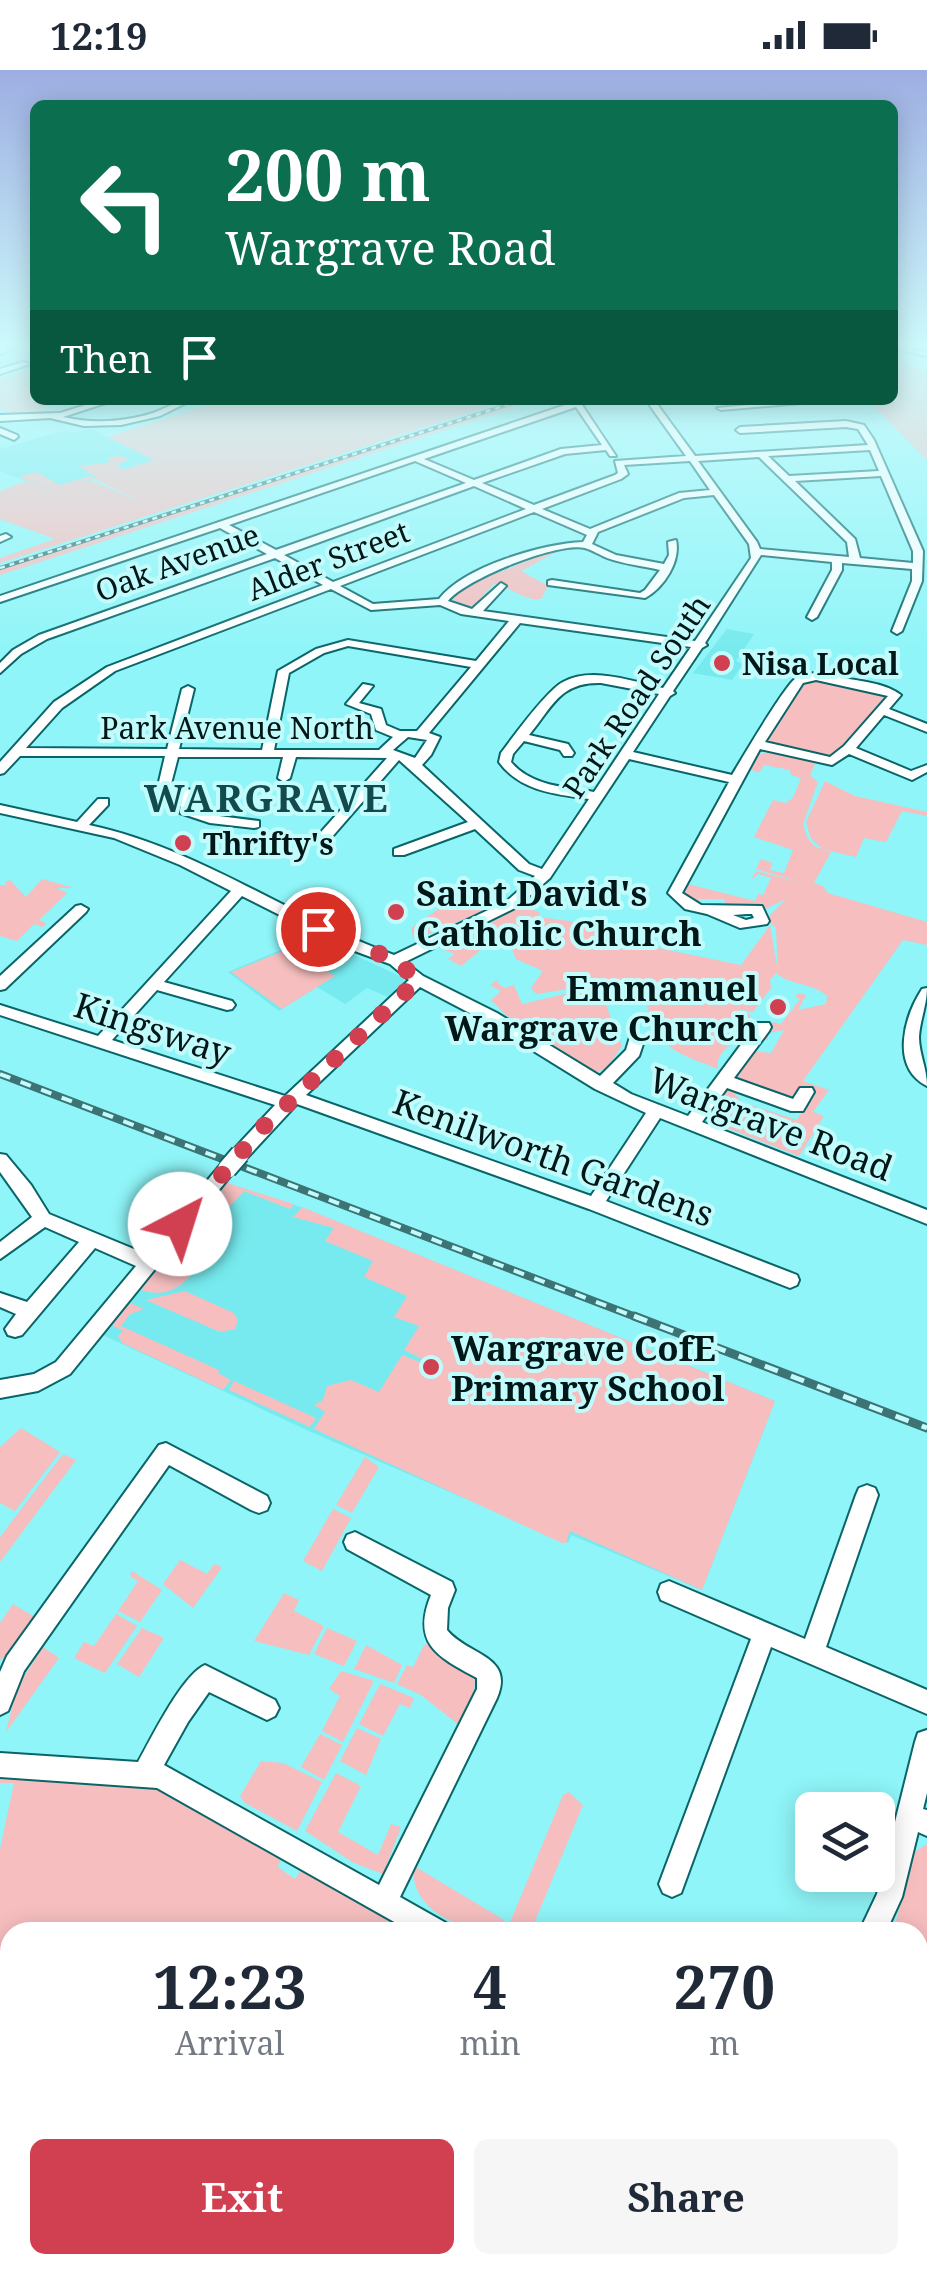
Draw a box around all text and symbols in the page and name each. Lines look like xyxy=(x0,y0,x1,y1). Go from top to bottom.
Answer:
text: 12:19 xyxy=(50,9,147,61)
text: 200 m xyxy=(225,126,431,222)
icon: left xyxy=(60,140,190,270)
text: Wargrave Road xyxy=(225,217,556,278)
icon: arrive xyxy=(172,330,227,385)
text: Then xyxy=(60,332,152,384)
street label: Alder Street xyxy=(241,510,415,610)
street label: Oak Avenue xyxy=(89,513,265,611)
street label: Park Road South xyxy=(553,586,719,806)
place label: Nisa Local xyxy=(742,643,899,684)
marker: Nisa Local xyxy=(711,652,733,674)
street label: Park Avenue North xyxy=(100,707,374,748)
district label: WARGRAVE xyxy=(144,771,390,823)
place label: Thrifty's xyxy=(203,823,334,864)
marker: Thrifty's xyxy=(172,832,194,854)
place label: Saint David's Catholic Church xyxy=(416,869,702,956)
pin xyxy=(276,887,361,972)
marker: Saint David's Catholic Church xyxy=(385,901,407,923)
icon: arrive xyxy=(291,902,346,957)
place label: Emmanuel Wargrave Church xyxy=(445,964,758,1051)
street label: Kingsway xyxy=(69,981,237,1075)
marker: Emmanuel Wargrave Church xyxy=(767,996,789,1018)
street label: Wargrave Road xyxy=(643,1055,899,1191)
street label: Kenilworth Gardens xyxy=(387,1077,721,1237)
position arrow xyxy=(128,1172,232,1276)
place label: Wargrave CofE Primary School xyxy=(451,1324,725,1411)
marker: Wargrave CofE Primary School xyxy=(420,1356,442,1378)
map controls xyxy=(795,1792,895,1892)
button: layers xyxy=(795,1792,895,1892)
text: 12:23 xyxy=(153,1945,307,2027)
text: 4 xyxy=(473,1945,507,2027)
text: 270 xyxy=(673,1945,775,2027)
text: Arrival xyxy=(175,2021,284,2064)
text: min xyxy=(460,2021,521,2064)
text: m xyxy=(709,2021,739,2064)
button: Exit xyxy=(30,2139,454,2254)
button: Share xyxy=(474,2139,898,2254)

